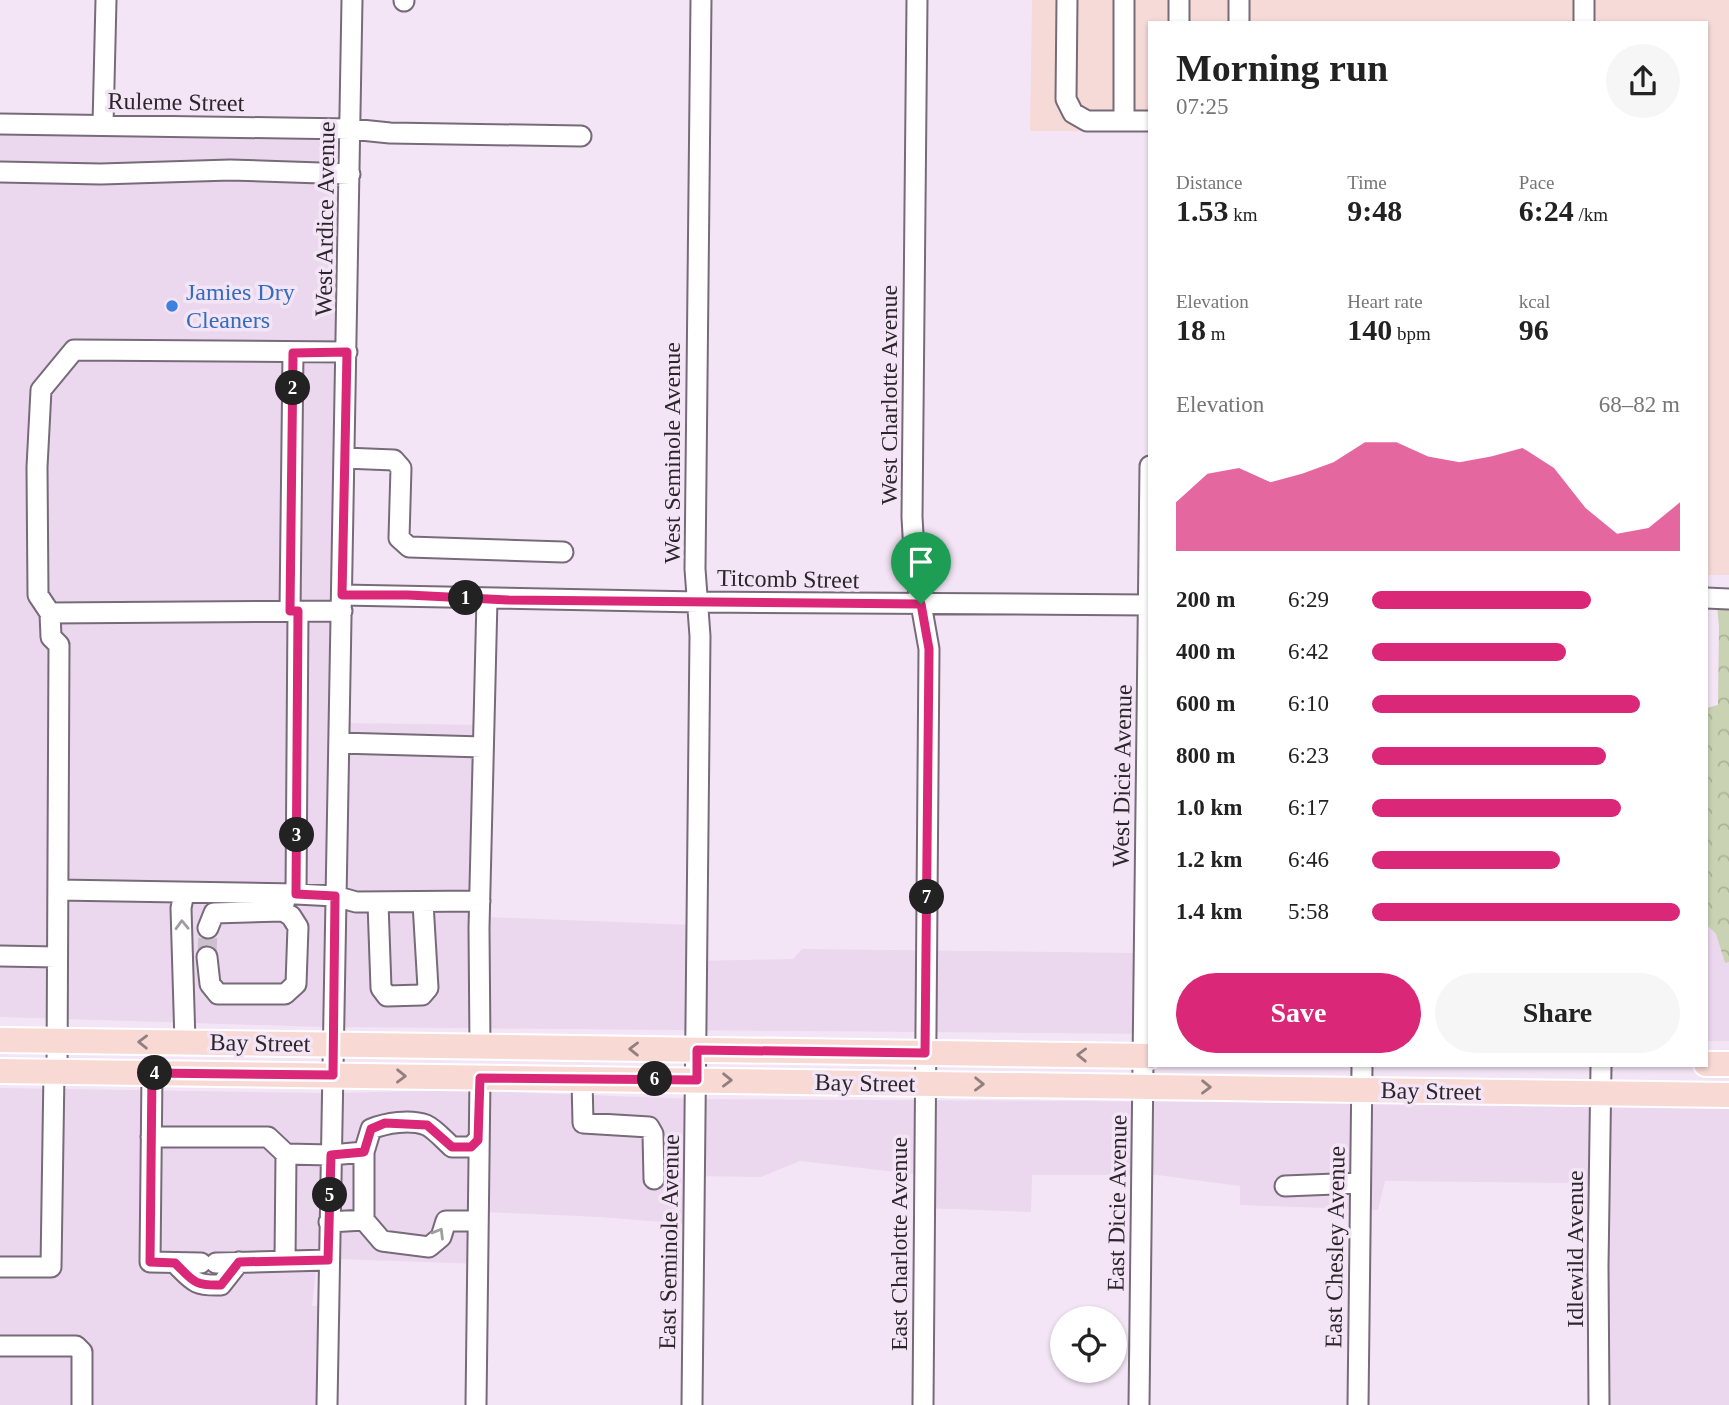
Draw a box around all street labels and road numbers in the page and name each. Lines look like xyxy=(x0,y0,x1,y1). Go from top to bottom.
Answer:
street label: Ruleme Street xyxy=(107,88,245,116)
street label: West Ardice Avenue xyxy=(310,121,340,317)
street label: West Charlotte Avenue xyxy=(876,285,902,505)
street label: West Seminole Avenue xyxy=(659,342,685,564)
street label: Titcomb Street xyxy=(717,565,860,593)
street label: West Dicie Avenue xyxy=(1107,684,1137,868)
street label: Bay Street xyxy=(209,1029,311,1057)
street label: Bay Street xyxy=(814,1069,916,1097)
street label: Bay Street xyxy=(1380,1077,1482,1105)
street label: East Dicie Avenue xyxy=(1102,1114,1132,1292)
street label: East Seminole Avenue xyxy=(654,1134,684,1350)
street label: East Charlotte Avenue xyxy=(886,1137,912,1351)
street label: East Chesley Avenue xyxy=(1320,1146,1350,1348)
street label: Idlewild Avenue xyxy=(1562,1170,1588,1328)

